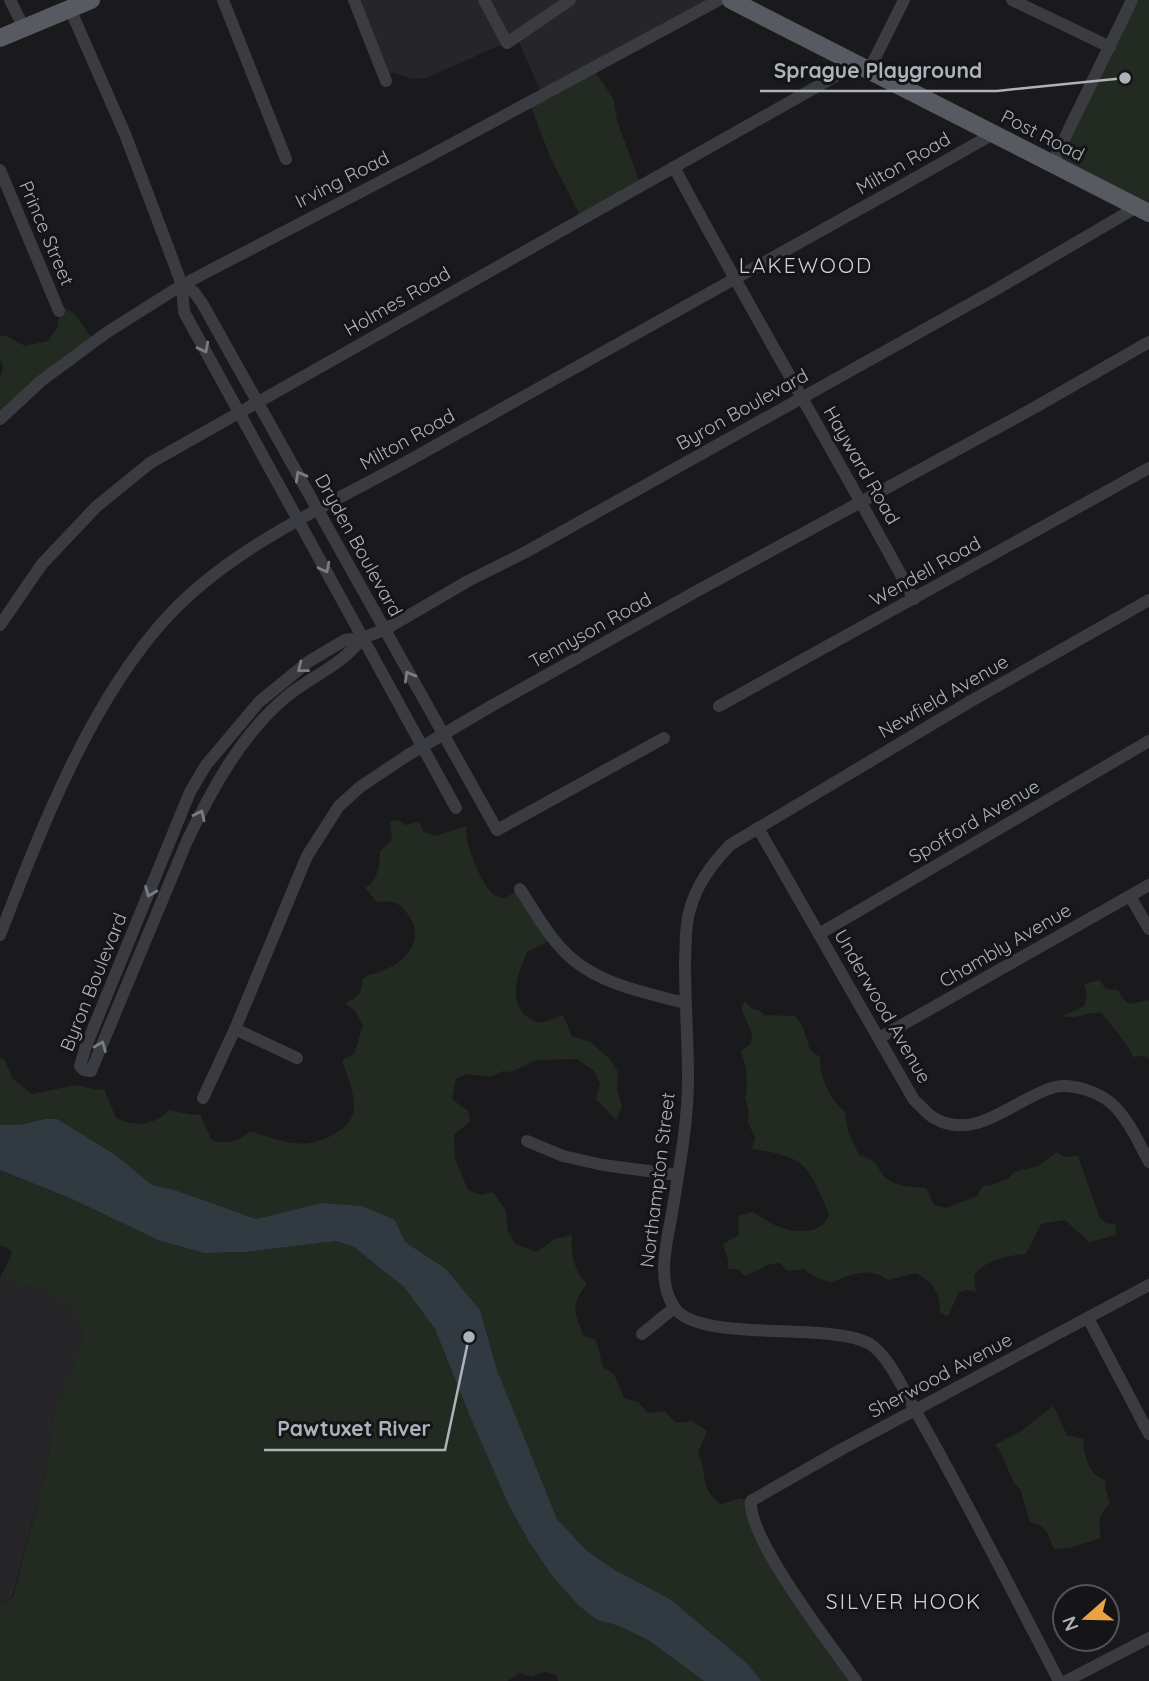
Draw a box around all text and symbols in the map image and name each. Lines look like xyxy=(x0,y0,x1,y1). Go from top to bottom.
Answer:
callout: Sprague Playground xyxy=(760,49,997,91)
text: Sprague Playground xyxy=(774,57,982,83)
street label: Post Road xyxy=(997,104,1089,166)
street label: Milton Road xyxy=(851,126,955,200)
street label: Irving Road xyxy=(291,145,393,213)
street label: Prince Street xyxy=(14,177,80,289)
district label: LAKEWOOD xyxy=(739,252,873,278)
street label: Holmes Road xyxy=(340,261,454,341)
one-way arrow xyxy=(195,341,209,353)
street label: Byron Boulevard xyxy=(672,363,812,455)
street label: Hayward Road xyxy=(818,402,906,528)
street label: Milton Road xyxy=(355,403,459,475)
street label: Dryden Boulevard xyxy=(310,469,408,621)
one-way arrow xyxy=(294,471,308,483)
street label: Wendell Road xyxy=(865,531,985,611)
one-way arrow xyxy=(317,561,331,574)
street label: Tennyson Road xyxy=(525,587,655,673)
street label: Newfield Avenue xyxy=(874,649,1012,743)
one-way arrow xyxy=(297,659,309,672)
one-way arrow xyxy=(404,670,417,683)
street label: Spofford Avenue xyxy=(904,774,1044,868)
one-way arrow xyxy=(192,809,206,822)
one-way arrow xyxy=(144,885,158,897)
street label: Chambly Avenue xyxy=(935,897,1075,993)
street label: Byron Boulevard xyxy=(54,909,132,1055)
street label: Underwood Avenue xyxy=(829,925,937,1087)
one-way arrow xyxy=(93,1041,107,1054)
street label: Northampton Street xyxy=(634,1091,680,1269)
street label: Sherwood Avenue xyxy=(864,1327,1016,1423)
callout: Pawtuxet River xyxy=(264,1408,445,1450)
text: Pawtuxet River xyxy=(277,1415,431,1441)
north arrow xyxy=(1051,1583,1121,1653)
district label: SILVER HOOK xyxy=(826,1588,982,1614)
text: N xyxy=(1056,1613,1084,1634)

